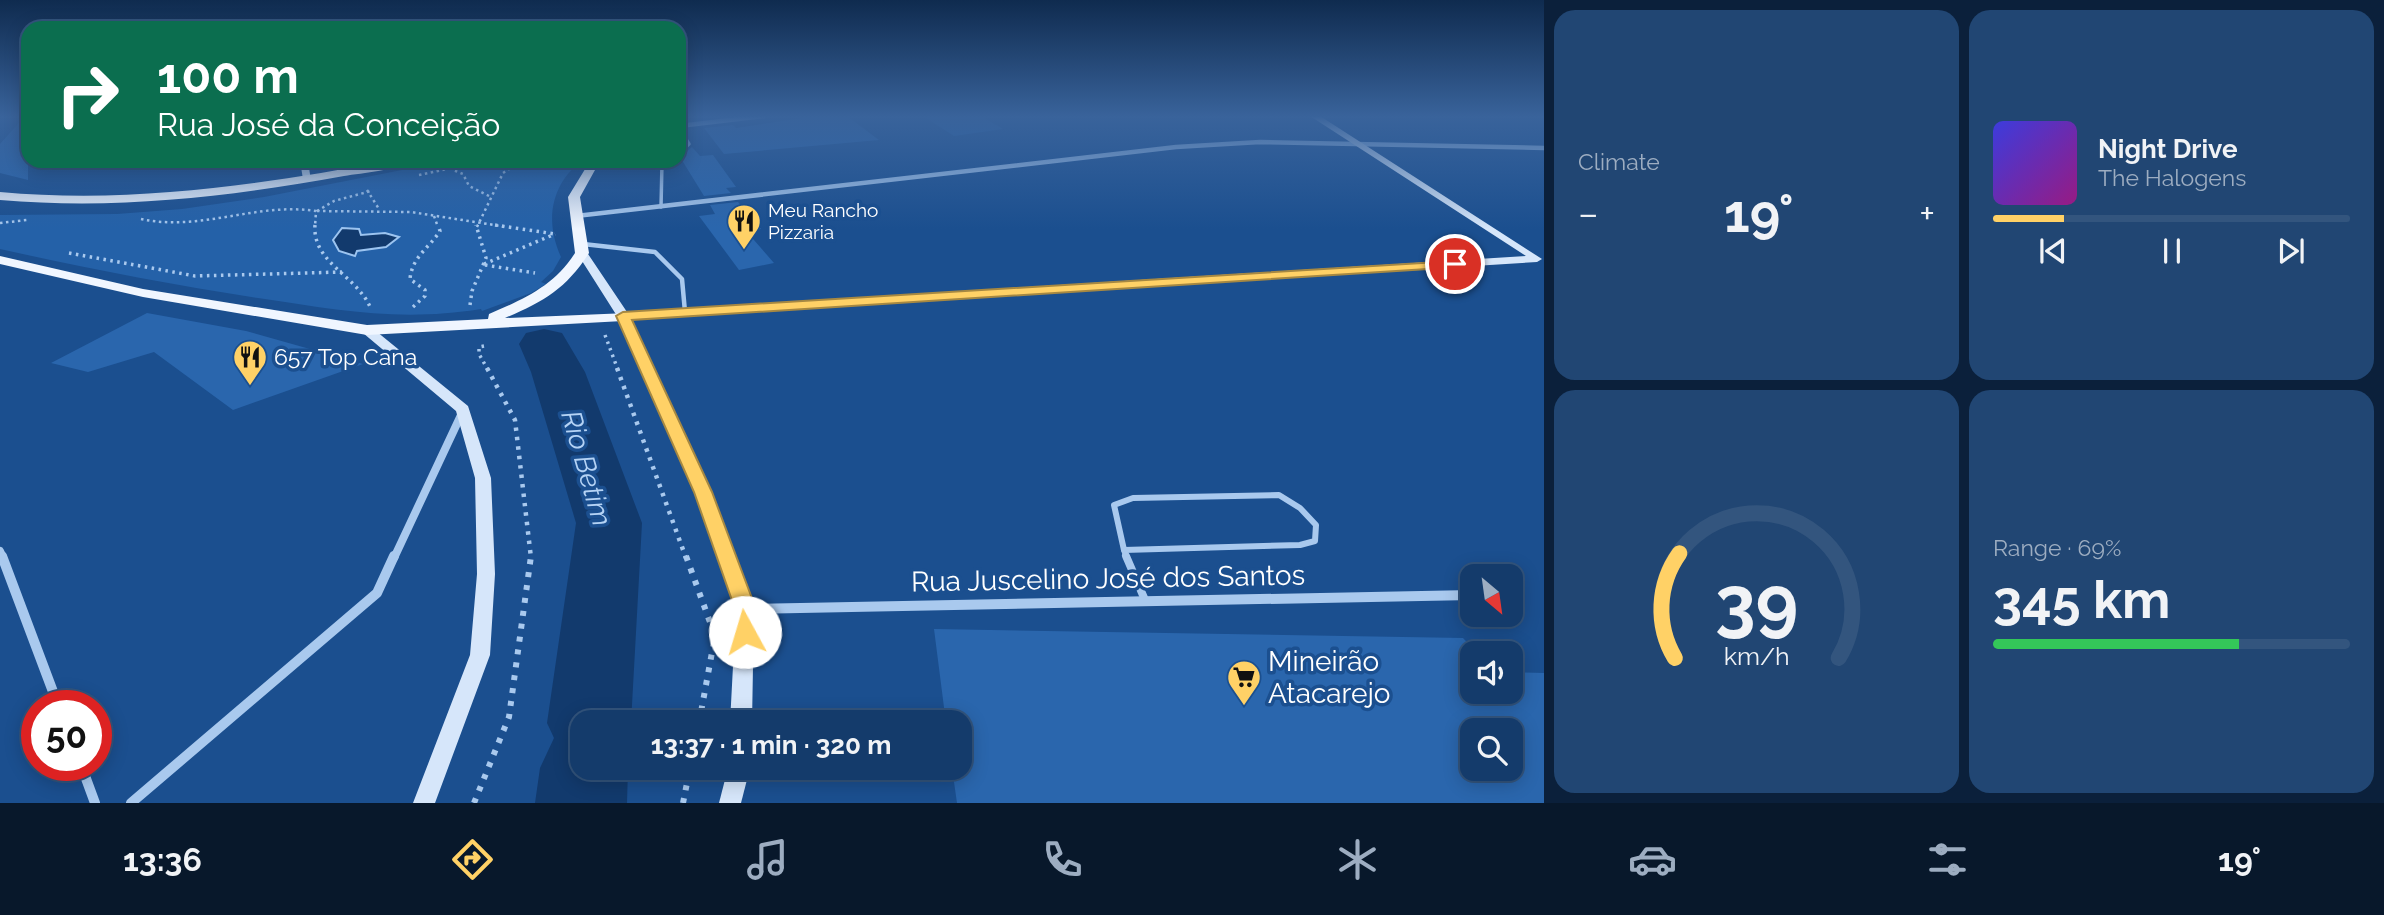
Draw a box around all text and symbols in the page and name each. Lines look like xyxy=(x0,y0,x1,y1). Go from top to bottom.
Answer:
text: 100 m xyxy=(157,47,299,104)
icon: right xyxy=(42,49,133,140)
text: Rua José da Conceição xyxy=(157,106,500,143)
text: Night Drive xyxy=(2098,134,2237,164)
text: Climate xyxy=(1578,148,1660,175)
text: The Halogens xyxy=(2098,164,2246,191)
text: 19° xyxy=(1724,183,1794,244)
text: − xyxy=(1578,191,1598,236)
text: + xyxy=(1919,191,1935,236)
place label: Meu Rancho Pizzaria xyxy=(768,199,878,243)
restaurant icon: Meu Rancho Pizzaria xyxy=(725,202,763,251)
icon: previous xyxy=(2034,232,2072,270)
icon: pause xyxy=(2153,232,2191,270)
icon: next xyxy=(2272,232,2310,270)
pin xyxy=(1425,234,1485,294)
icon: arrive xyxy=(1436,245,1474,283)
restaurant icon: 657 Top Cana xyxy=(231,338,269,387)
place label: 657 Top Cana xyxy=(274,343,417,370)
water label: Rio Betim xyxy=(554,407,619,530)
text: Range · 69% xyxy=(1993,534,2121,561)
street label: Rua Juscelino José dos Santos xyxy=(911,559,1305,598)
text: 39 xyxy=(1715,560,1798,645)
north arrow xyxy=(1460,564,1522,626)
map controls xyxy=(1460,564,1523,781)
text: 345 km xyxy=(1993,569,2170,630)
position arrow xyxy=(708,595,782,669)
text: km/h xyxy=(1724,640,1789,670)
button: sound xyxy=(1460,641,1523,704)
place label: Mineirão Atacarejo xyxy=(1268,645,1390,710)
supermarket icon: Mineirão Atacarejo xyxy=(1225,658,1263,707)
speed limit sign: 50 xyxy=(21,690,112,781)
button: search xyxy=(1460,718,1523,781)
text: 13:37 · 1 min · 320 m xyxy=(651,730,891,760)
icon: directions xyxy=(448,835,497,884)
icon: music xyxy=(743,835,792,884)
icon: phone xyxy=(1038,835,1087,884)
icon: climate xyxy=(1333,835,1382,884)
icon: car xyxy=(1628,835,1677,884)
icon: filters xyxy=(1923,835,1972,884)
text: 13:36 xyxy=(123,841,202,878)
text: 19° xyxy=(2218,841,2261,878)

